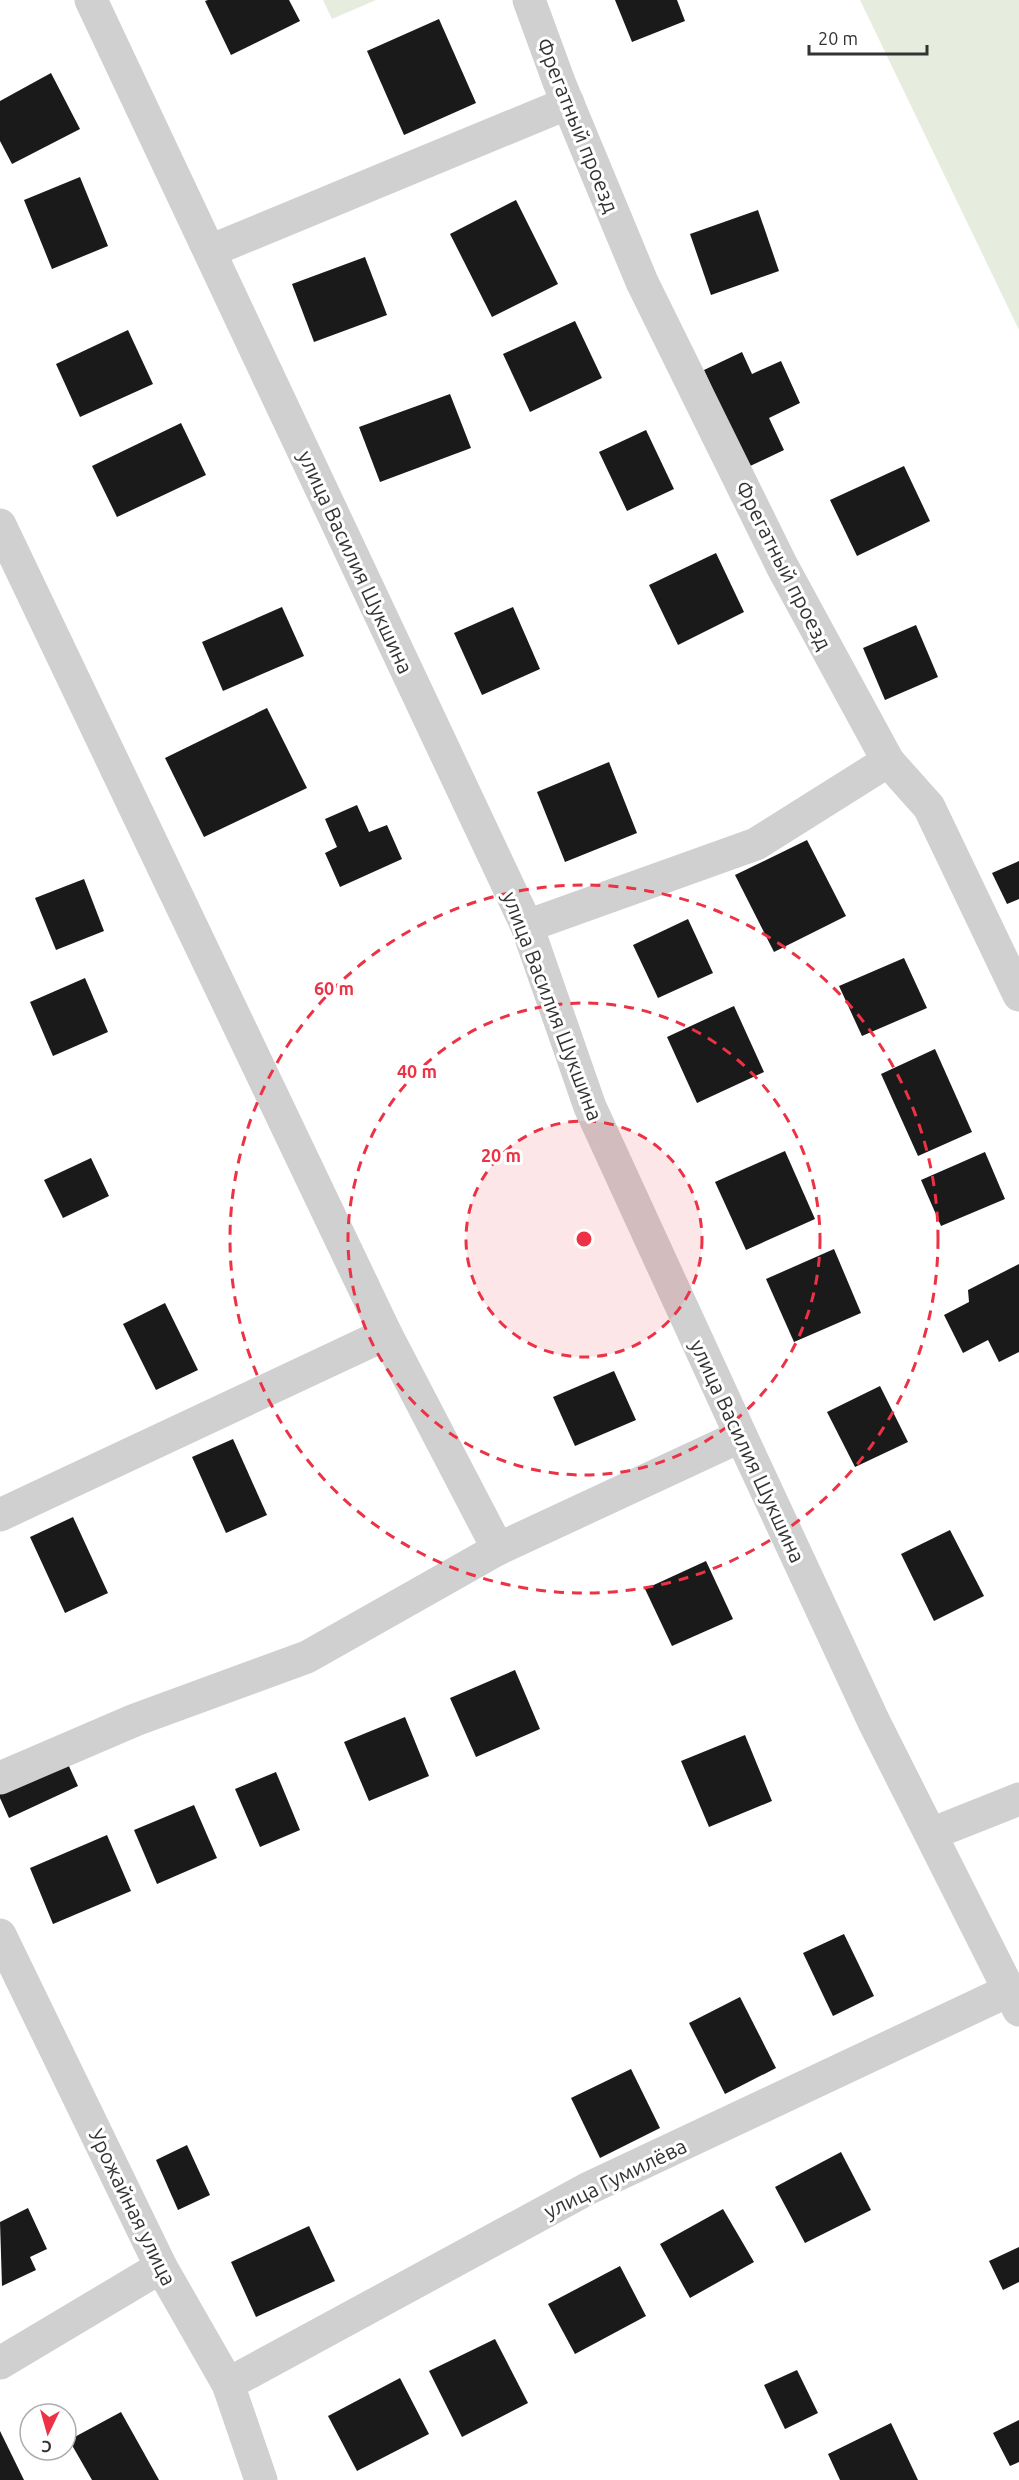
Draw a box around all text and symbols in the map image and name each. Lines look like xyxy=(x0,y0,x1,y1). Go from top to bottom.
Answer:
scale bar xyxy=(809,18,928,56)
text: 20 m xyxy=(818,28,858,48)
street label: Фрегатный проезд xyxy=(532,34,624,216)
street label: улица Василия Шукшина xyxy=(294,447,418,677)
street label: Фрегатный проезд xyxy=(731,477,837,653)
street label: улица Василия Шукшина xyxy=(498,888,608,1124)
text: 60 m xyxy=(314,978,354,998)
text: 40 m xyxy=(397,1061,437,1081)
text: 20 m xyxy=(481,1145,521,1165)
centre of rings xyxy=(574,1229,594,1249)
street label: улица Василия Шукшина xyxy=(686,1336,810,1566)
street label: Урожайная улица xyxy=(85,2125,181,2289)
street label: улица Гумилёва xyxy=(540,2133,690,2223)
north arrow xyxy=(18,2402,78,2462)
text: С xyxy=(41,2438,53,2456)

